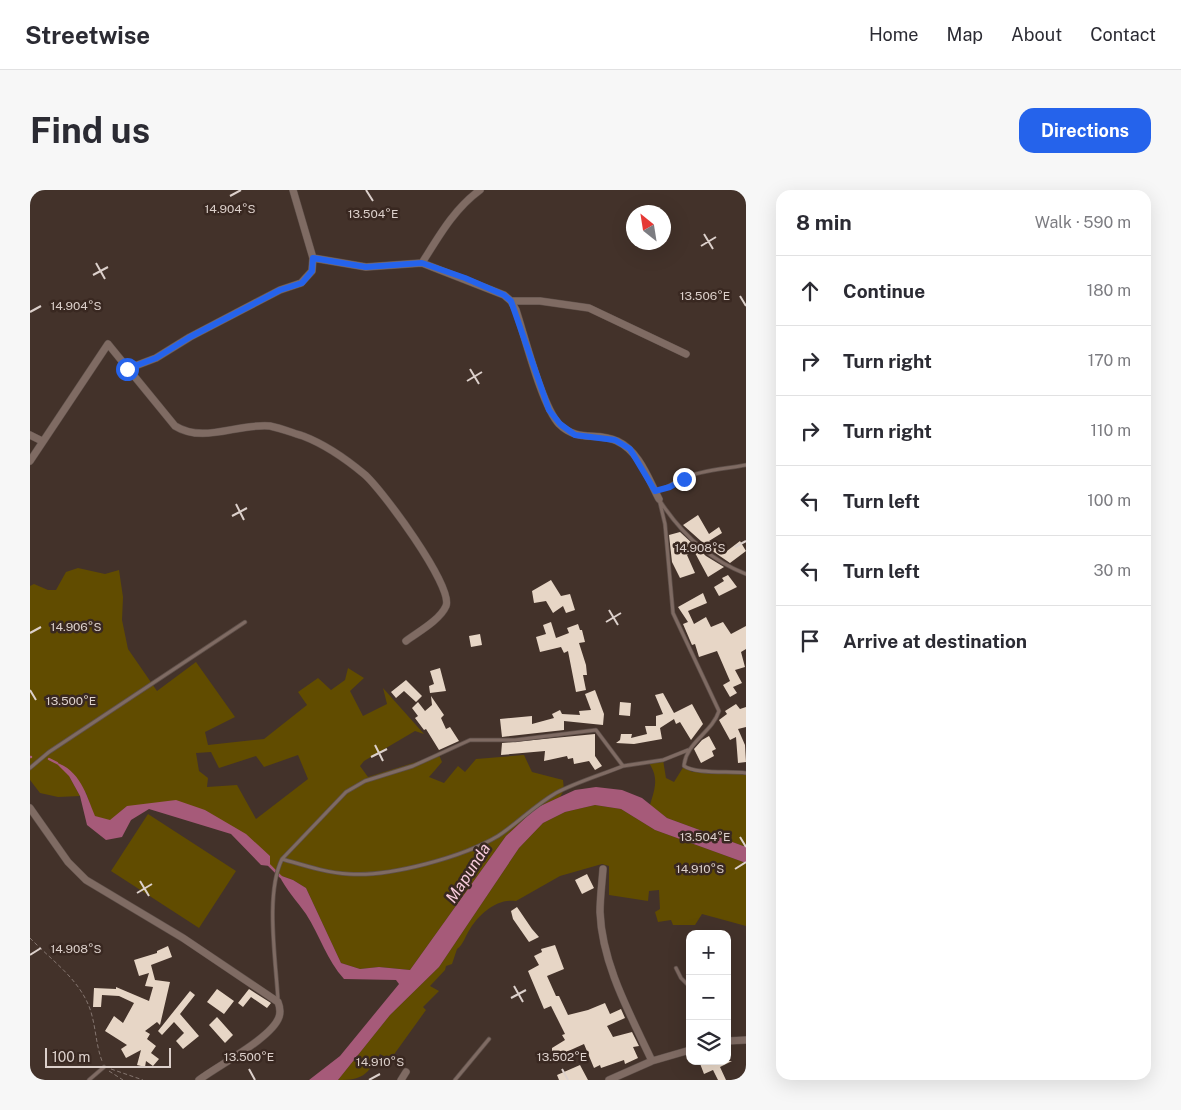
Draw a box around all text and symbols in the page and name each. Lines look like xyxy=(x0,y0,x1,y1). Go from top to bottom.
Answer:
text: Streetwise xyxy=(25,21,150,49)
text: Home xyxy=(869,24,919,45)
text: Map xyxy=(947,24,983,45)
text: About xyxy=(1011,24,1062,45)
text: Contact xyxy=(1090,24,1156,45)
button: Directions xyxy=(1019,108,1151,153)
text: Find us xyxy=(30,110,150,151)
text: 14.904°S xyxy=(204,202,256,216)
north arrow xyxy=(626,205,671,250)
text: 13.504°E xyxy=(348,207,398,221)
text: 8 min xyxy=(796,210,852,235)
text: Walk · 590 m xyxy=(1035,213,1131,232)
icon: ahead xyxy=(796,277,824,305)
text: Continue xyxy=(843,280,925,302)
text: 180 m xyxy=(1087,281,1131,300)
text: 13.506°E xyxy=(680,289,730,303)
text: 14.904°S xyxy=(50,299,102,313)
icon: right xyxy=(796,347,824,375)
text: Turn right xyxy=(843,350,932,372)
text: 170 m xyxy=(1088,351,1131,370)
route start xyxy=(116,358,139,381)
icon: right xyxy=(796,417,824,445)
text: Turn right xyxy=(843,420,932,442)
text: 110 m xyxy=(1090,421,1131,440)
route end xyxy=(673,468,696,491)
icon: left xyxy=(796,487,824,515)
text: Turn left xyxy=(843,490,920,512)
text: 100 m xyxy=(1087,491,1131,510)
text: 14.908°S xyxy=(674,541,726,555)
icon: left xyxy=(796,557,824,585)
text: Turn left xyxy=(843,560,920,582)
text: 30 m xyxy=(1094,561,1131,580)
text: 14.906°S xyxy=(51,620,101,634)
icon: arrive xyxy=(796,627,824,655)
text: Arrive at destination xyxy=(843,630,1027,652)
text: 13.500°E xyxy=(46,694,96,708)
text: 13.504°E xyxy=(680,830,730,844)
water label: Mapunda xyxy=(442,840,494,906)
text: 14.910°S xyxy=(676,862,724,876)
map controls xyxy=(686,930,731,1065)
button: + xyxy=(686,930,731,975)
text: 14.908°S xyxy=(50,942,102,956)
button: − xyxy=(686,975,731,1020)
button: layers xyxy=(686,1020,731,1065)
scale bar xyxy=(45,1045,171,1068)
text: 100 m xyxy=(52,1049,90,1065)
text: 13.500°E xyxy=(224,1050,274,1064)
text: 13.502°E xyxy=(537,1050,587,1064)
text: 14.910°S xyxy=(356,1055,404,1069)

